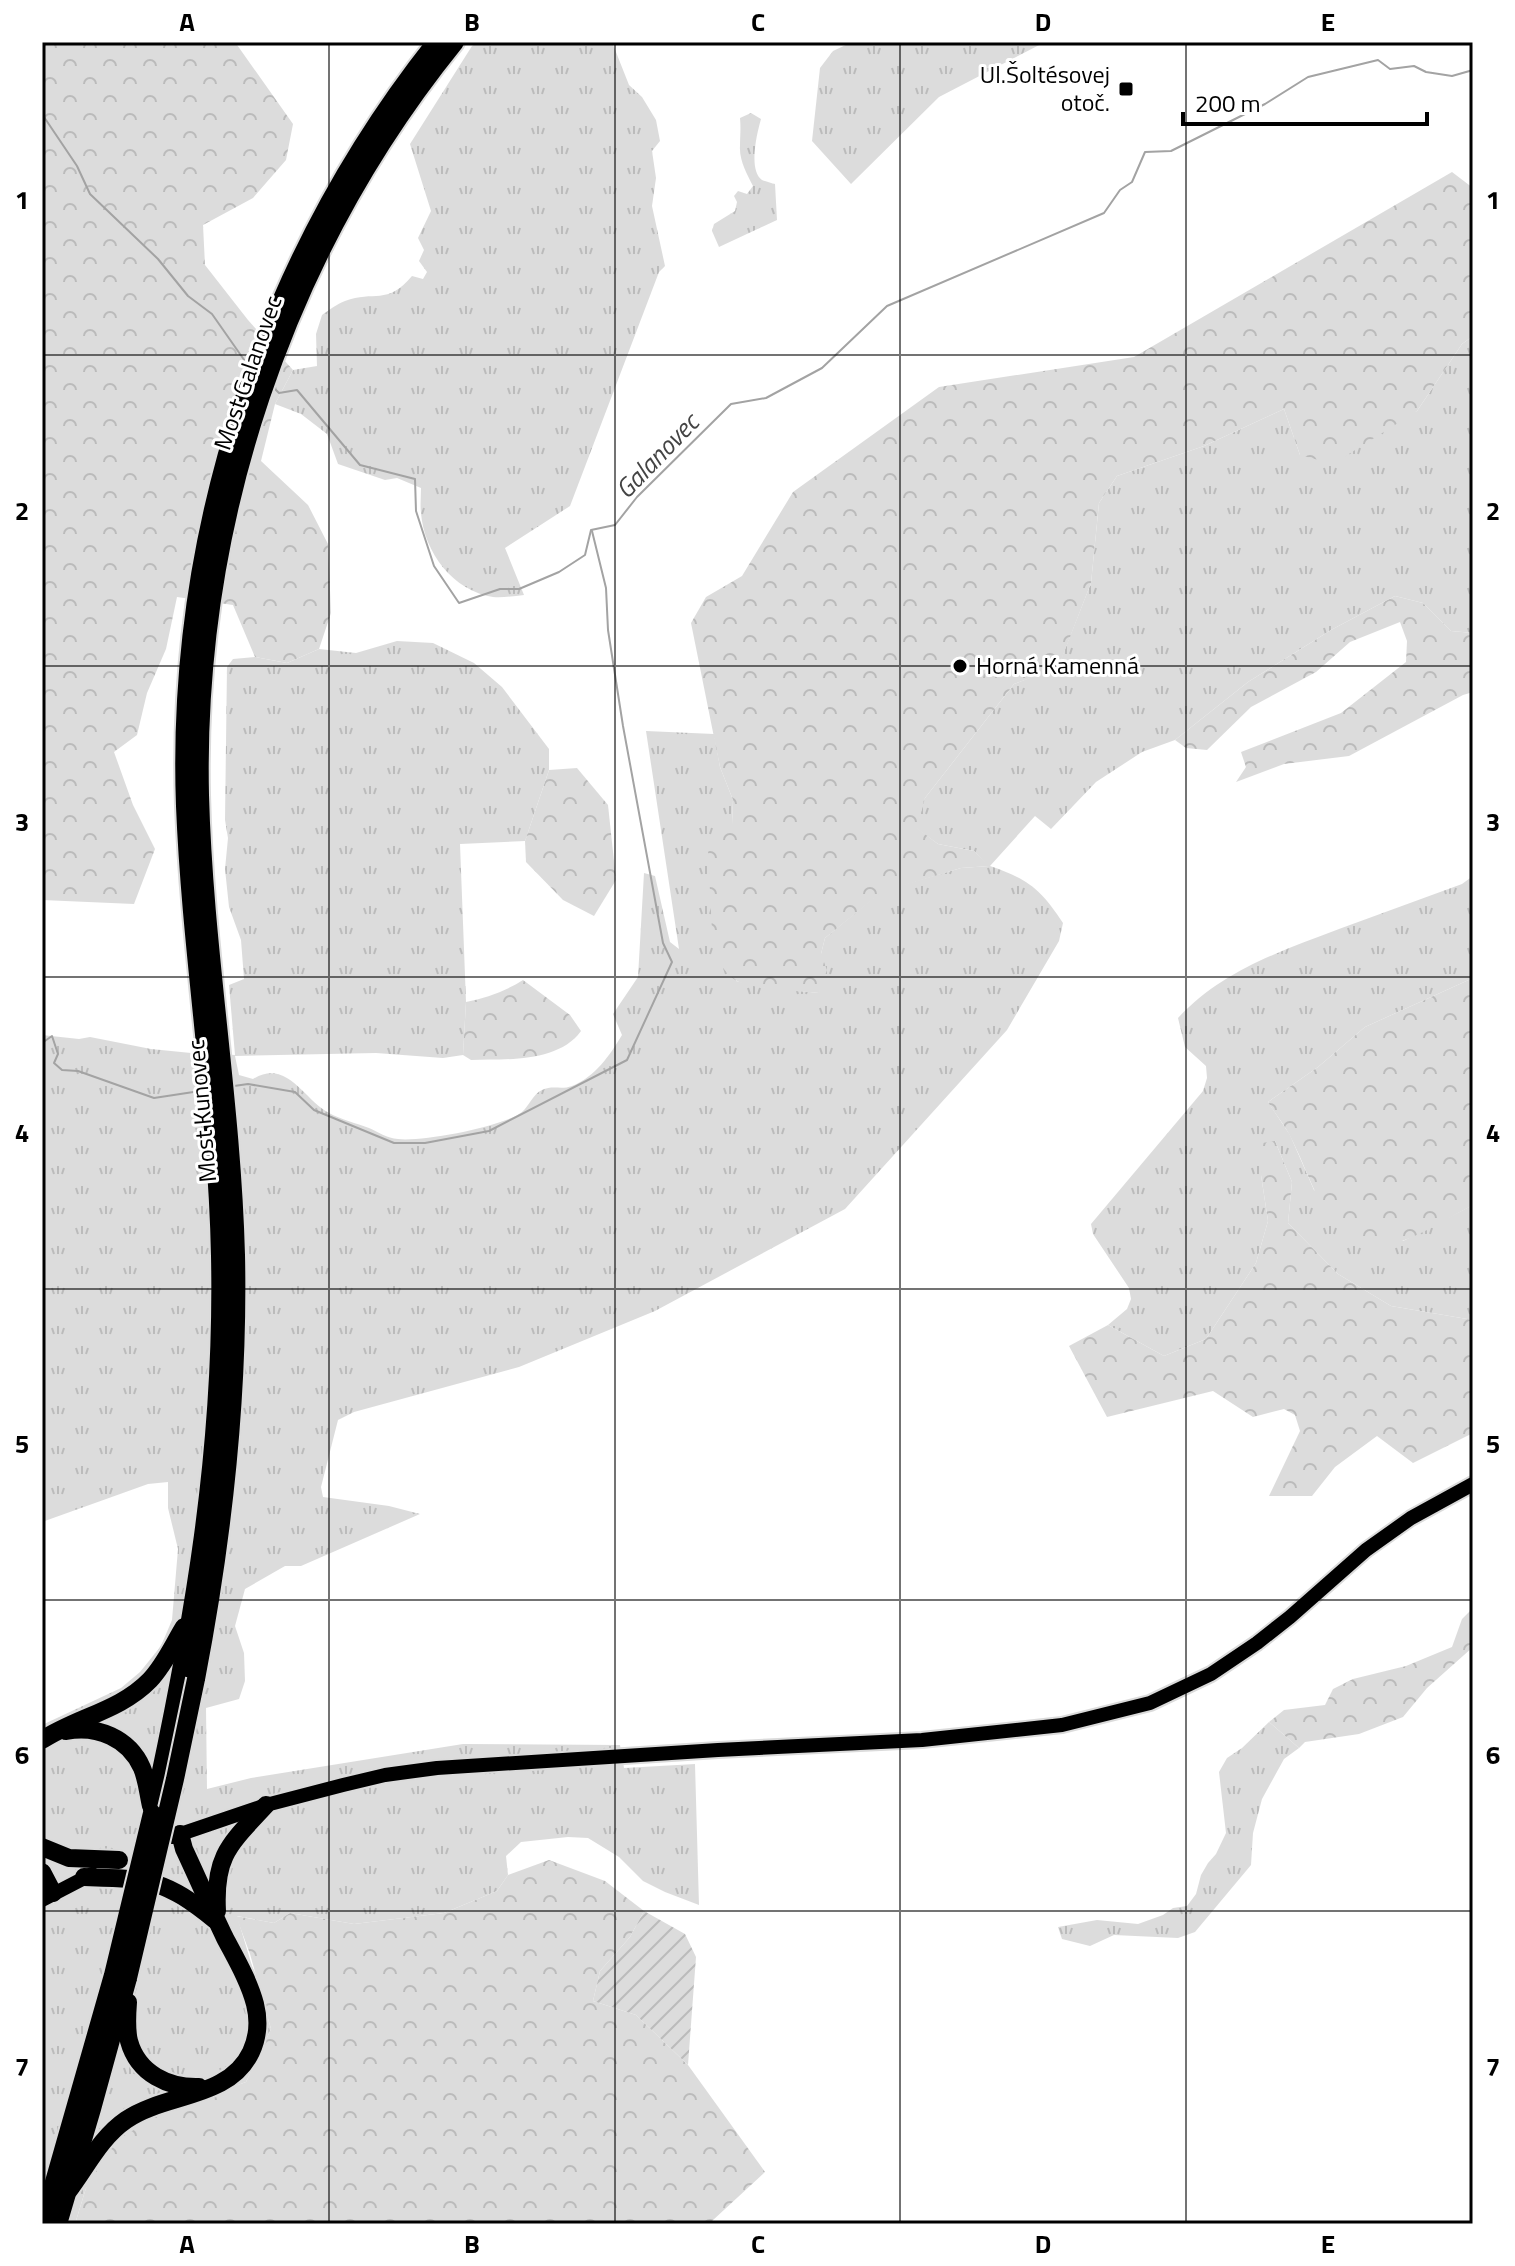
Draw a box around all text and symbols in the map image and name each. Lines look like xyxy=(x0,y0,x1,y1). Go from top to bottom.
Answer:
text: A xyxy=(179,2,195,41)
text: B xyxy=(464,2,480,41)
text: C xyxy=(751,2,765,41)
text: D xyxy=(1035,2,1051,41)
text: E xyxy=(1321,2,1335,41)
place label: Ul.Šoltésovej otoč. xyxy=(980,56,1110,120)
scale bar xyxy=(1183,76,1427,126)
marker: Ul.Šoltésovej otoč. xyxy=(1117,80,1135,98)
text: 200 m xyxy=(1195,85,1261,121)
text: 1 xyxy=(15,180,29,219)
text: 1 xyxy=(1486,180,1500,219)
street label: Most Galanovec xyxy=(204,291,290,455)
water label: Galanovec xyxy=(606,402,709,507)
text: 2 xyxy=(15,491,29,530)
text: 2 xyxy=(1486,491,1500,530)
place label: Horná Kamenná xyxy=(976,647,1139,683)
marker: Horná Kamenná xyxy=(951,657,969,675)
text: 3 xyxy=(15,802,29,841)
text: 3 xyxy=(1486,802,1500,841)
street label: Most Kunovec xyxy=(177,1038,225,1184)
text: 4 xyxy=(15,1113,29,1152)
text: 4 xyxy=(1486,1113,1500,1152)
text: 5 xyxy=(15,1424,29,1463)
text: 5 xyxy=(1486,1424,1500,1463)
text: 6 xyxy=(15,1735,29,1774)
text: 6 xyxy=(1486,1735,1500,1774)
text: 7 xyxy=(15,2047,29,2086)
text: 7 xyxy=(1486,2047,1500,2086)
text: A xyxy=(179,2224,195,2263)
text: B xyxy=(464,2224,480,2263)
text: C xyxy=(751,2224,765,2263)
text: D xyxy=(1035,2224,1051,2263)
text: E xyxy=(1321,2224,1335,2263)

